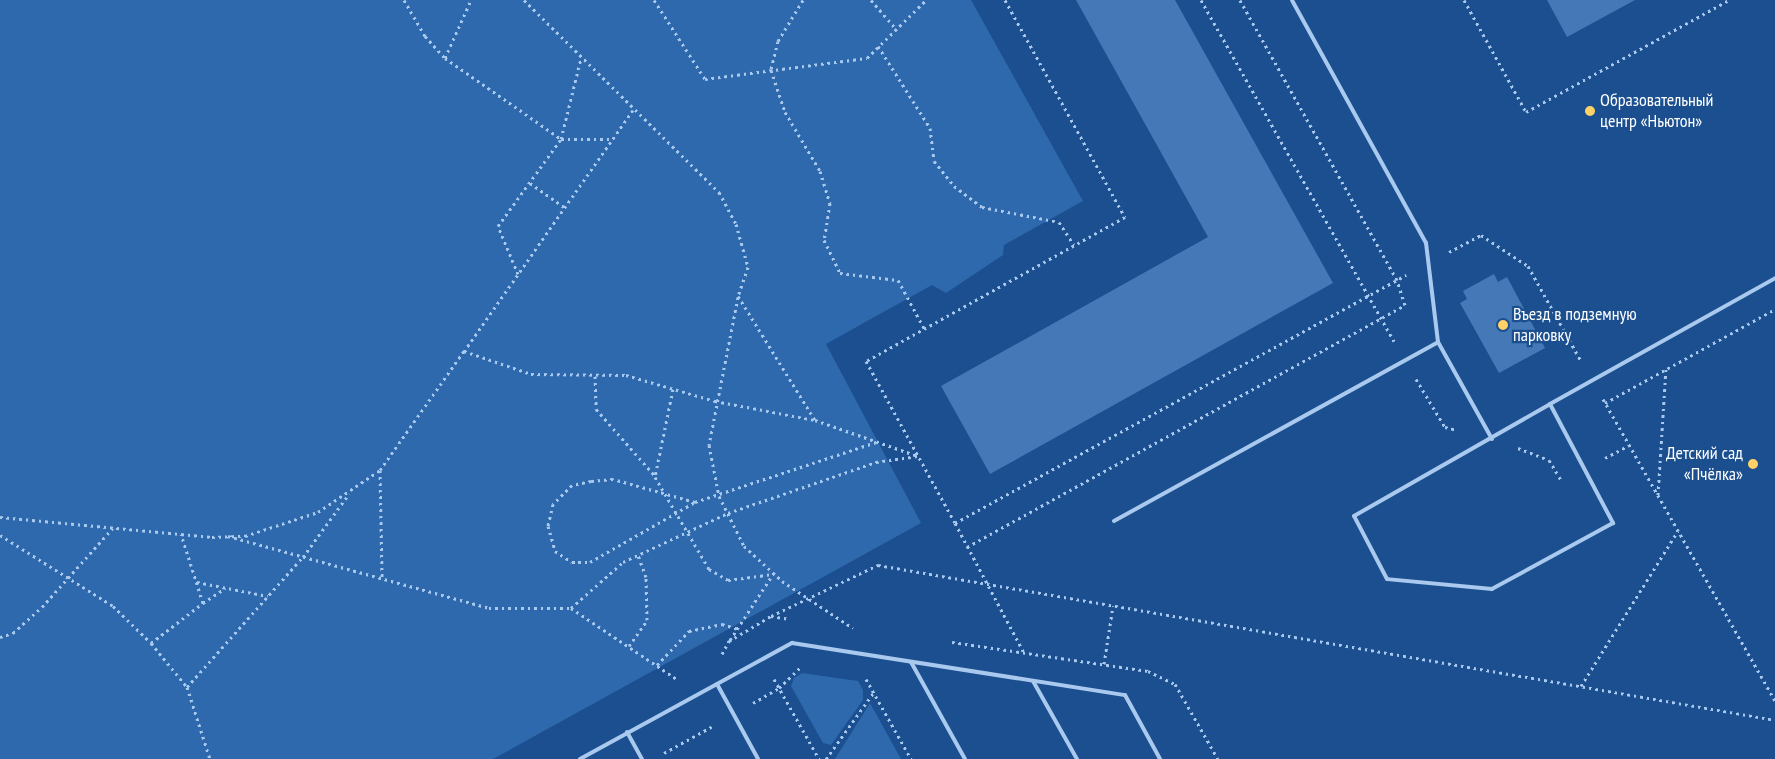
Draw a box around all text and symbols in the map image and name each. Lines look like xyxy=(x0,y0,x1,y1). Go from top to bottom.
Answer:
place label: Образовательный центр «Ньютон» xyxy=(1600,90,1713,132)
marker: Образовательный центр «Ньютон» xyxy=(1584,105,1596,117)
place label: Въезд в подземную парковку xyxy=(1513,304,1637,346)
marker: Въезд в подземную парковку xyxy=(1497,319,1509,331)
place label: Детский сад «Пчёлка» xyxy=(1666,443,1743,486)
marker: Детский сад «Пчёлка» xyxy=(1747,458,1759,470)

